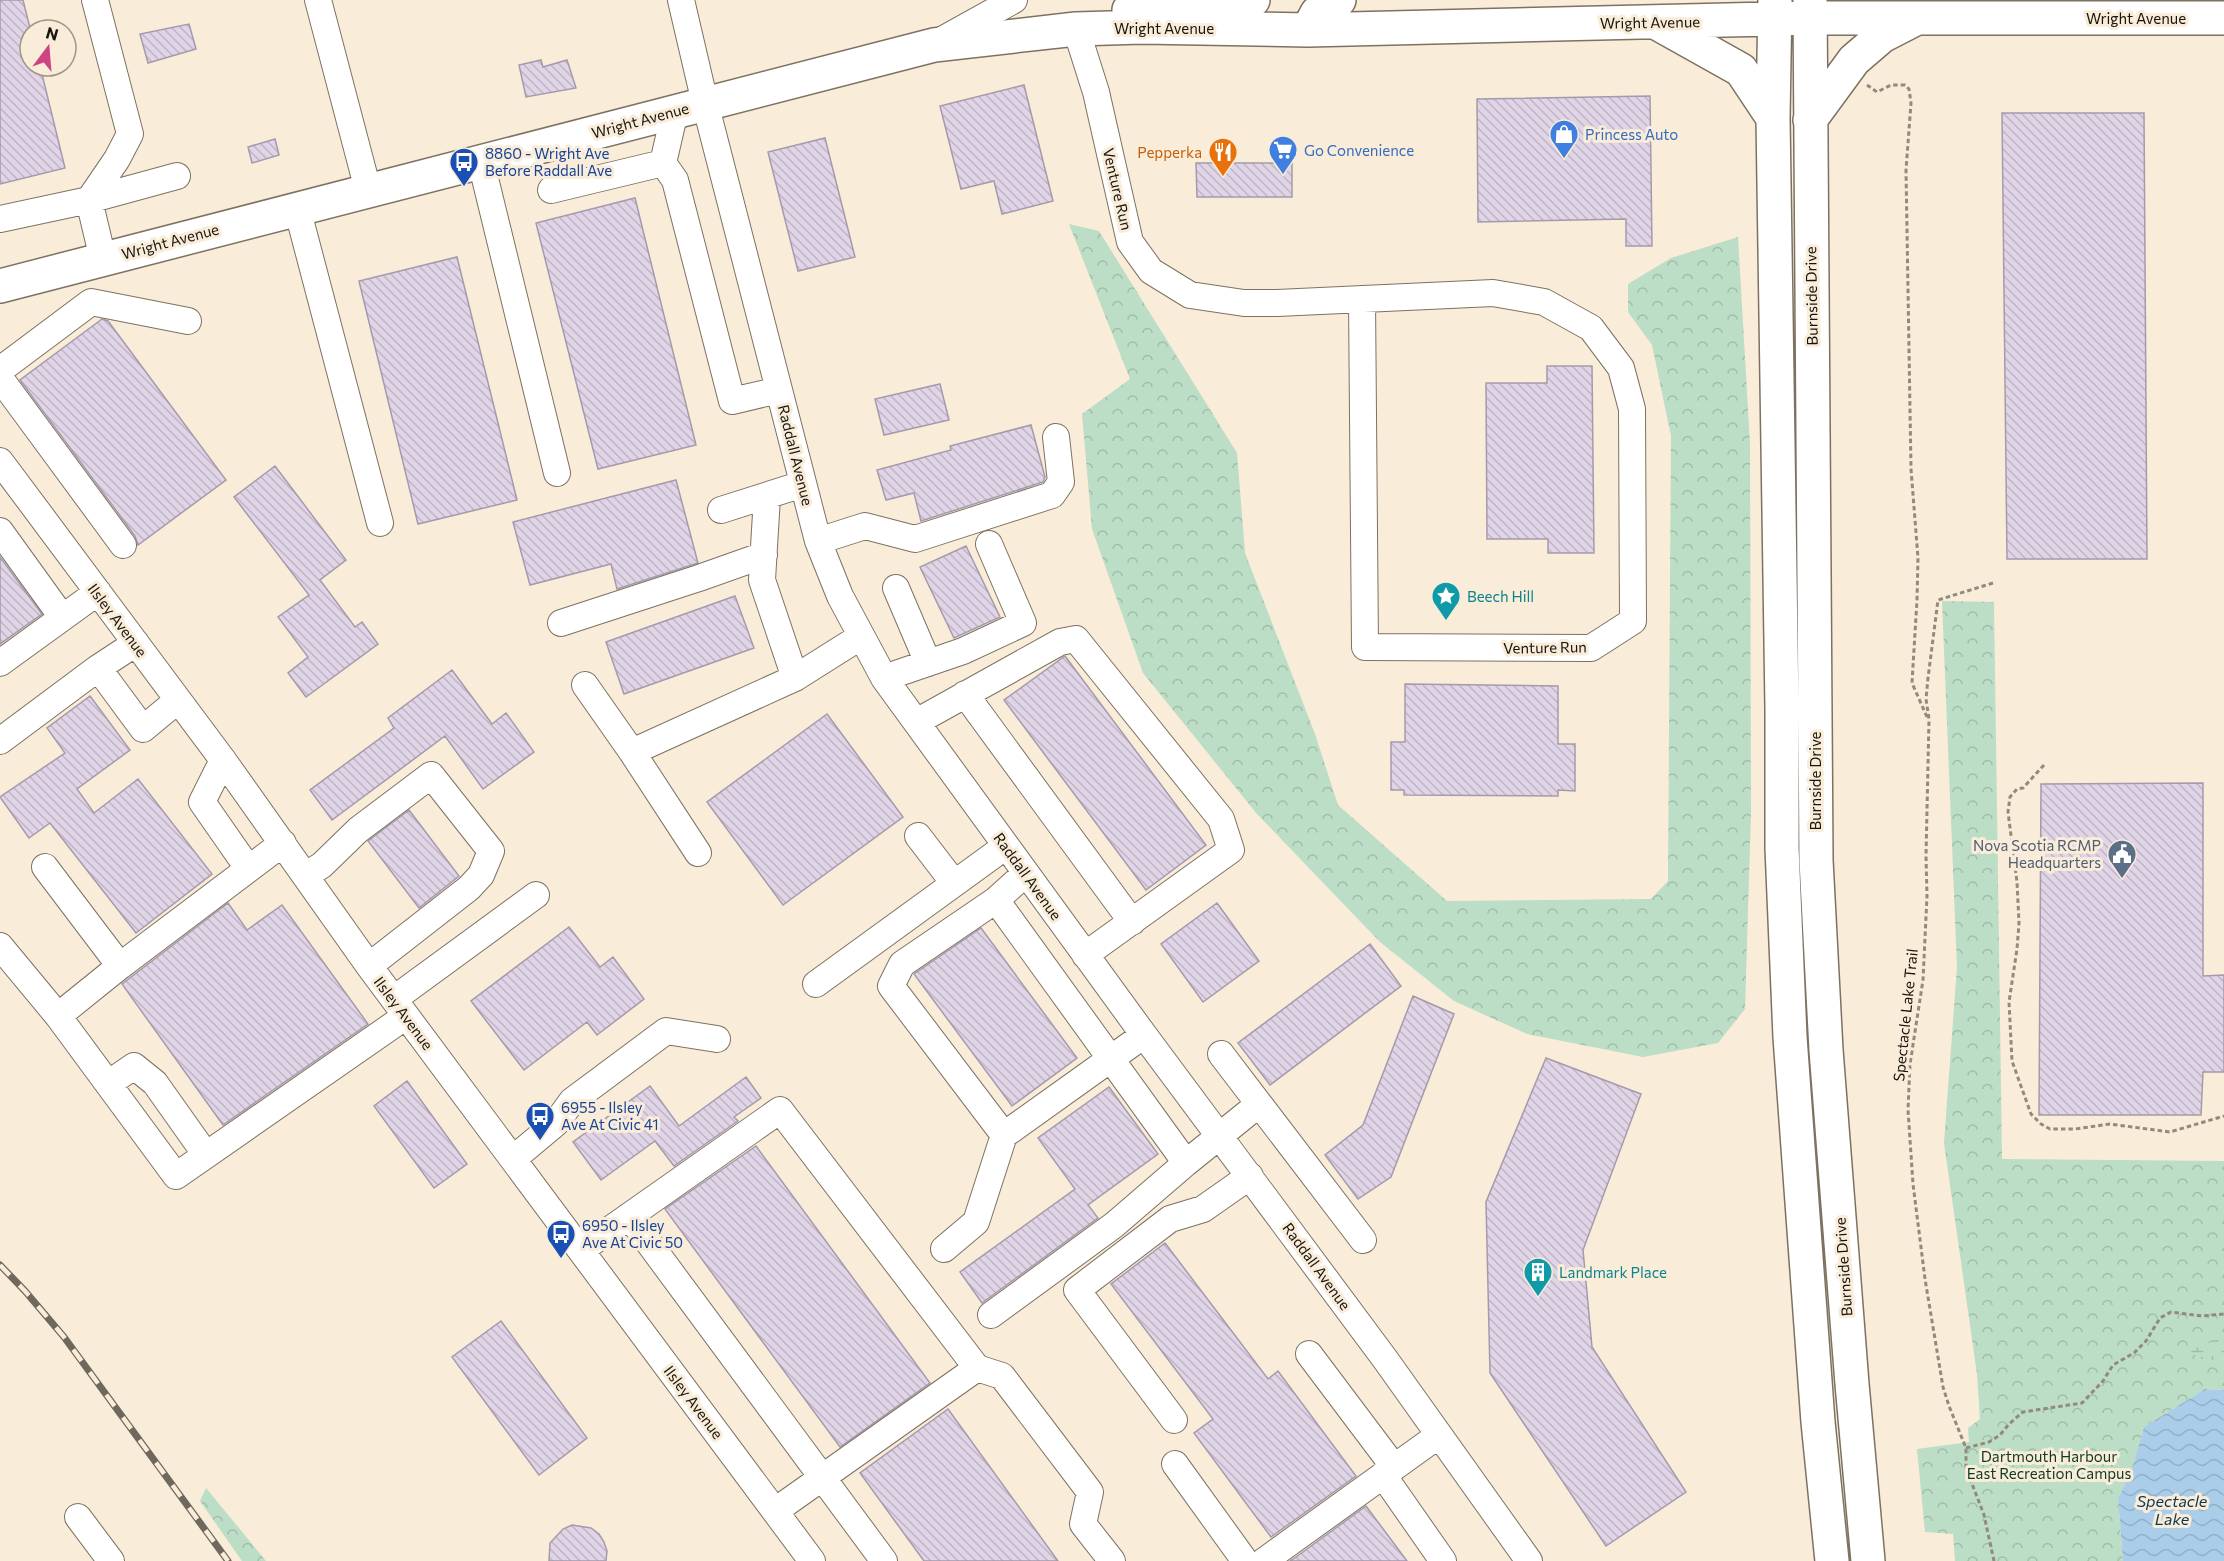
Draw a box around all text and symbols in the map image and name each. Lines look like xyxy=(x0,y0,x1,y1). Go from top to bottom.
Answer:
street label: Wright Avenue xyxy=(2086,9,2186,27)
street label: Wright Avenue xyxy=(1600,12,1700,32)
north arrow xyxy=(18,18,78,78)
street label: Wright Avenue xyxy=(1114,19,1214,37)
text: N xyxy=(44,22,61,44)
street label: Wright Avenue xyxy=(589,98,691,142)
shop icon: Princess Auto xyxy=(1548,118,1580,160)
place label: Princess Auto xyxy=(1585,125,1678,143)
supermarket icon: Go Convenience xyxy=(1267,134,1299,176)
restaurant icon: Pepperka xyxy=(1207,136,1239,178)
place label: Go Convenience xyxy=(1304,141,1414,159)
place label: Pepperka xyxy=(1137,143,1202,161)
place label: 8860 - Wright Ave Before Raddall Ave xyxy=(485,144,612,179)
bus stop icon: 8860 - Wright Ave Before Raddall Ave xyxy=(448,146,480,188)
street label: Venture Run xyxy=(1100,146,1136,232)
street label: Wright Avenue xyxy=(119,219,221,263)
street label: Burnside Drive xyxy=(1801,246,1821,346)
street label: Raddall Avenue xyxy=(775,403,817,507)
street label: Ilsley Avenue xyxy=(85,580,151,660)
place icon: Beech Hill xyxy=(1430,580,1462,622)
place label: Beech Hill xyxy=(1467,587,1534,605)
street label: Venture Run xyxy=(1503,637,1587,657)
street label: Burnside Drive xyxy=(1806,731,1824,831)
street label: Raddall Avenue xyxy=(990,829,1066,923)
place label: Nova Scotia RCMP Headquarters xyxy=(1973,836,2101,871)
public building icon: Nova Scotia RCMP Headquarters xyxy=(2106,838,2138,880)
street label: Spectacle Lake Trail xyxy=(1889,948,1921,1082)
street label: Ilsley Avenue xyxy=(371,973,437,1053)
place label: 6955 - Ilsley Ave At Civic 41 xyxy=(561,1098,659,1133)
bus stop icon: 6955 - Ilsley Ave At Civic 41 xyxy=(524,1100,556,1142)
place label: 6950 - Ilsley Ave At Civic 50 xyxy=(582,1216,683,1251)
street label: Burnside Drive xyxy=(1831,1217,1855,1317)
bus stop icon: 6950 - Ilsley Ave At Civic 50 xyxy=(545,1218,577,1260)
street label: Raddall Avenue xyxy=(1279,1219,1355,1313)
building icon: Landmark Place xyxy=(1522,1256,1554,1298)
place label: Landmark Place xyxy=(1559,1263,1667,1281)
street label: Ilsley Avenue xyxy=(661,1362,727,1442)
park label: Dartmouth Harbour East Recreation Campus xyxy=(1967,1447,2131,1482)
water label: Spectacle Lake xyxy=(2137,1491,2208,1528)

